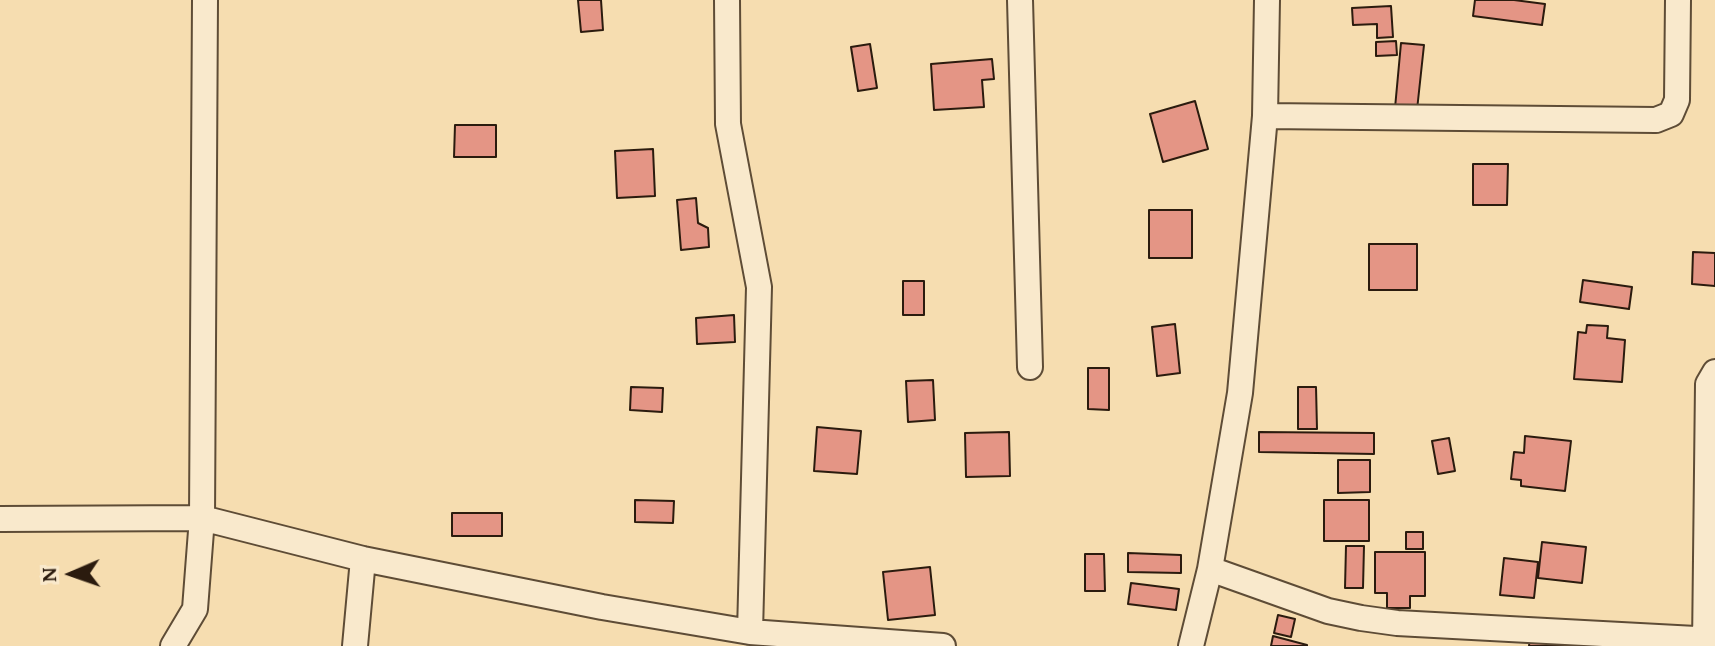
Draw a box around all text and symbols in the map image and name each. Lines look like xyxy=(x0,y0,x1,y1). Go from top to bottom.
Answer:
north arrow xyxy=(32,534,112,614)
text: N xyxy=(32,567,64,583)

